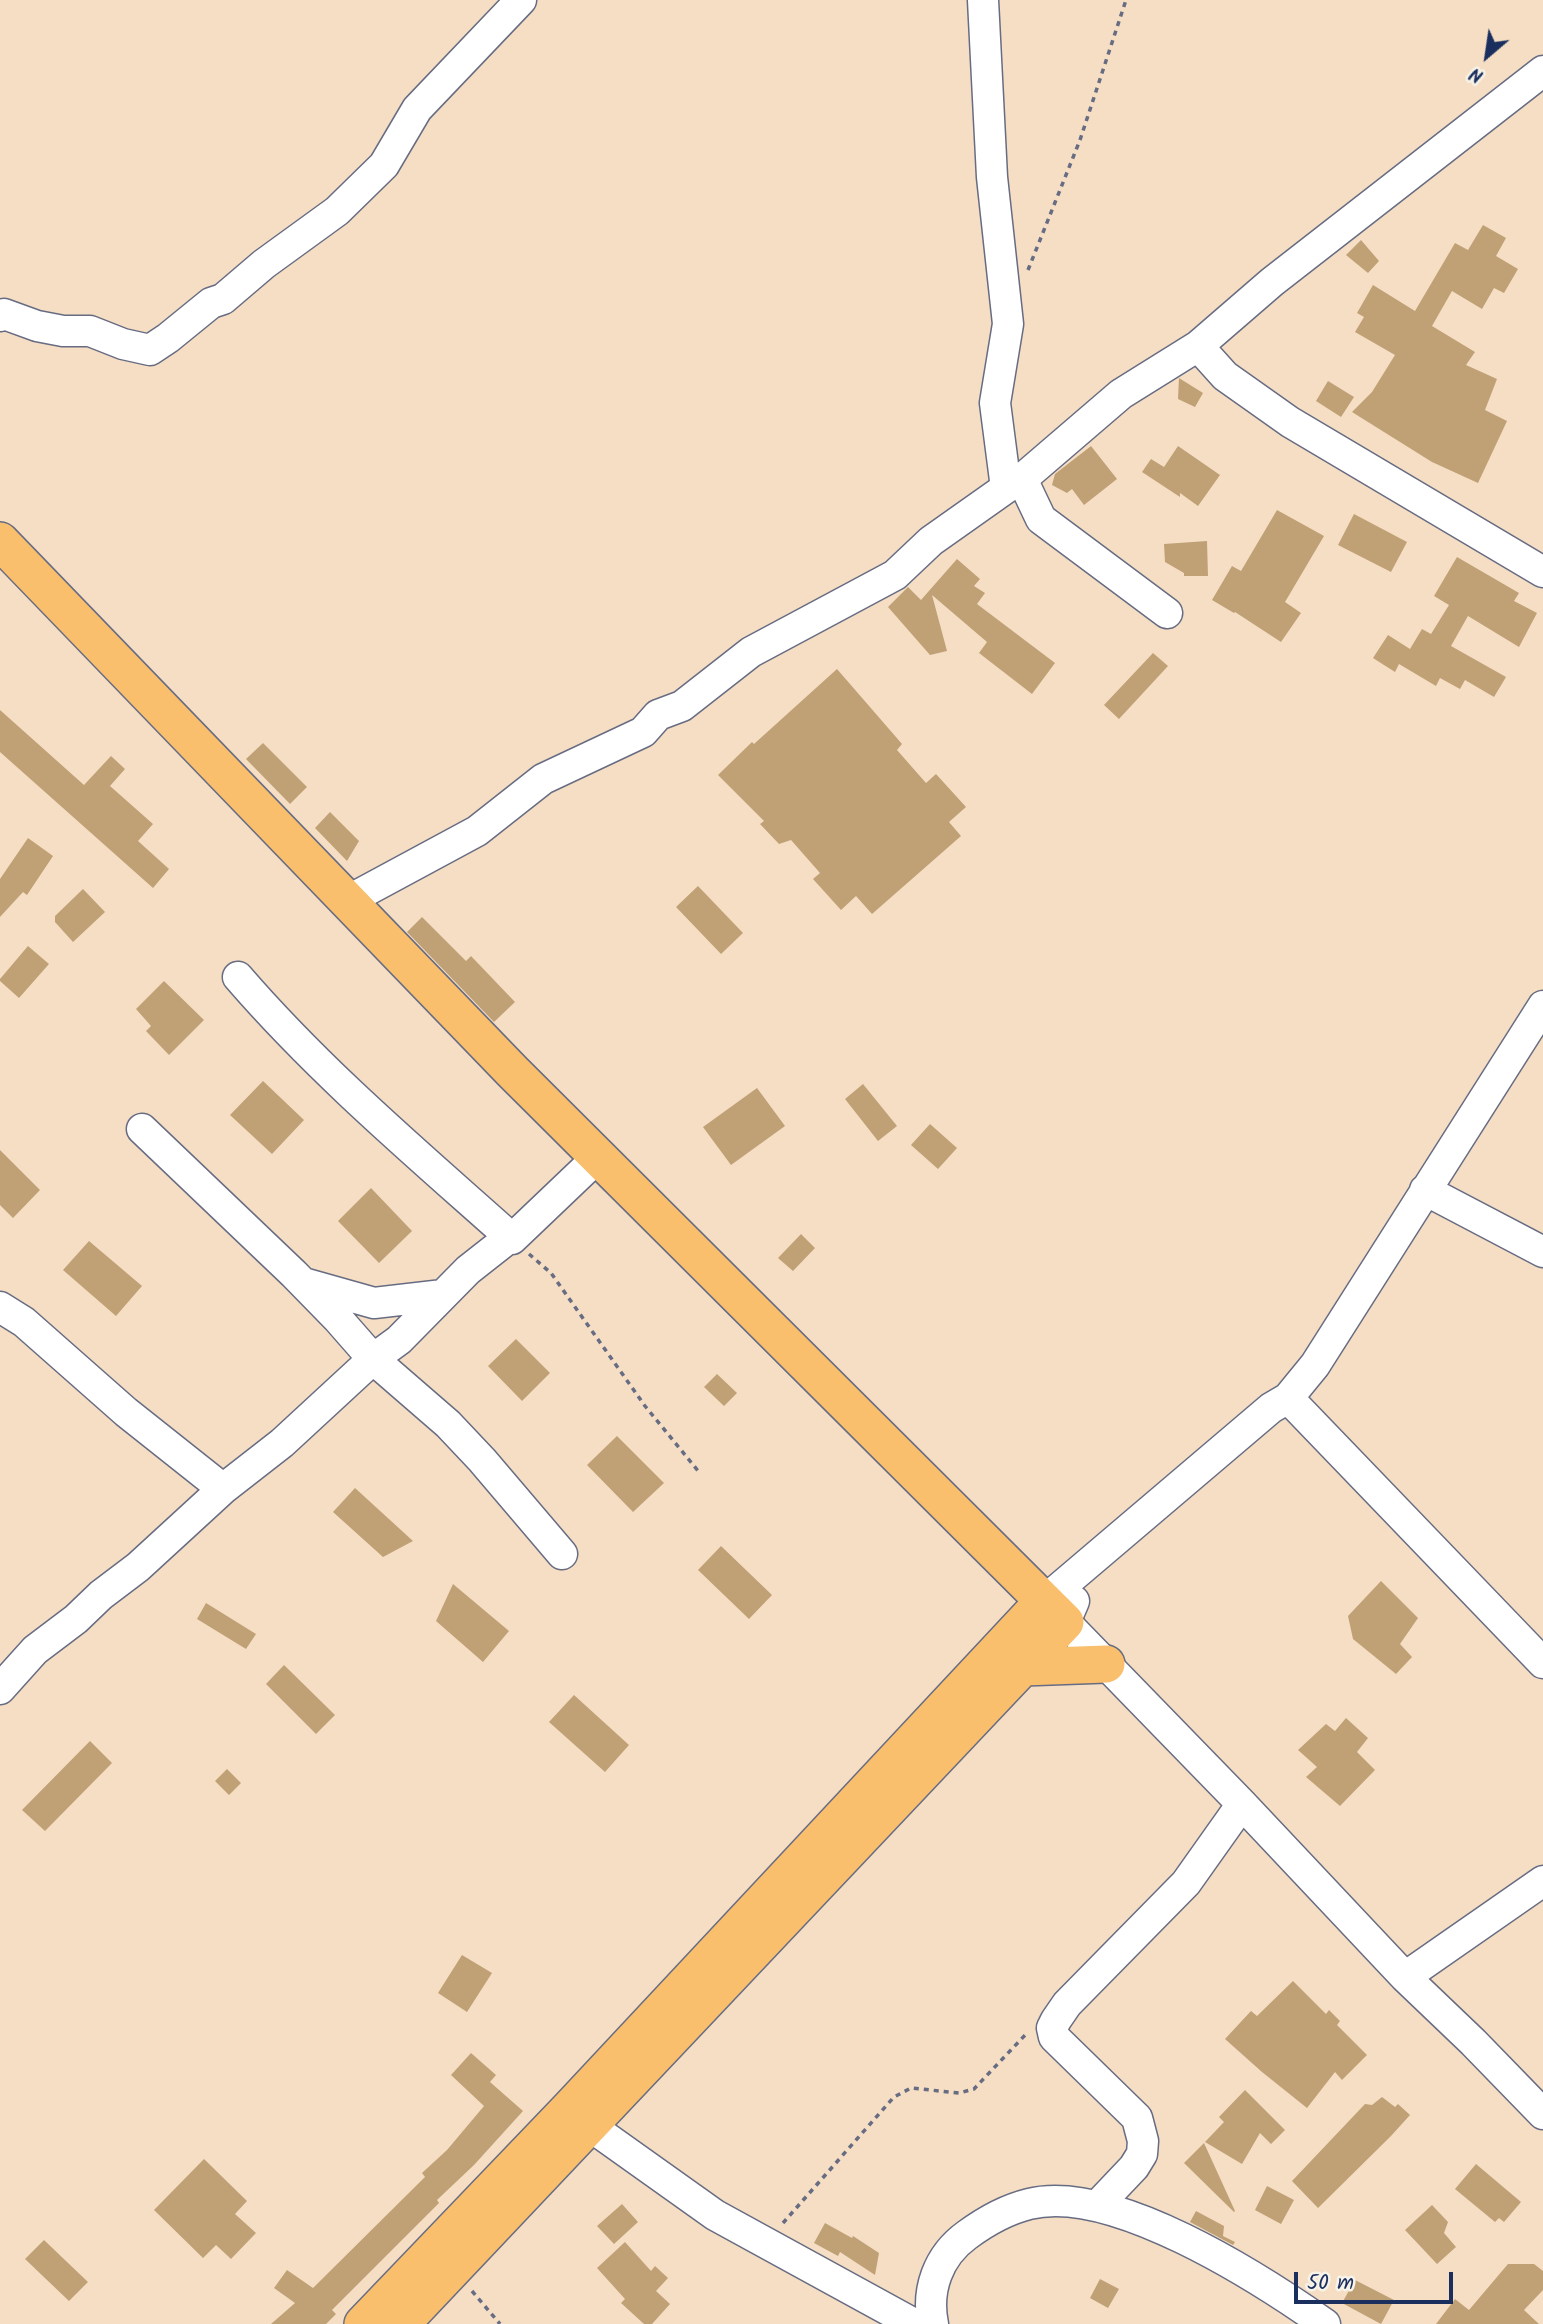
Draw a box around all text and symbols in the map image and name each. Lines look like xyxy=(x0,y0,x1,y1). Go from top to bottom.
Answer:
north arrow xyxy=(1452,21,1522,91)
text: N xyxy=(1464,58,1489,90)
scale bar xyxy=(1298,2258,1457,2302)
text: 50 m xyxy=(1307,2267,1354,2300)

